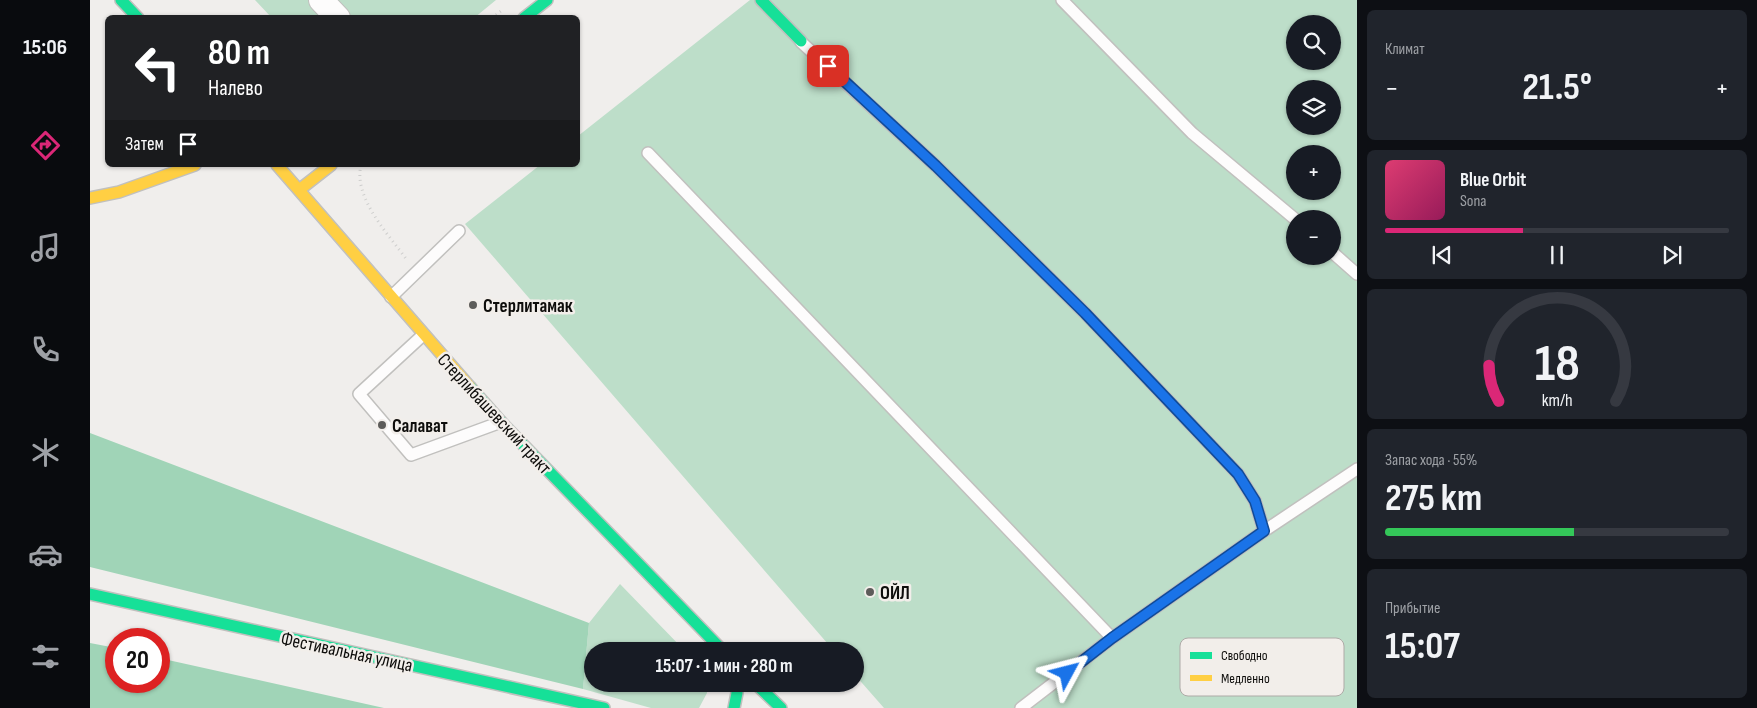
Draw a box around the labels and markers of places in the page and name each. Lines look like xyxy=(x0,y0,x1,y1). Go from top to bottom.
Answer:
pin xyxy=(807,45,849,87)
place label: Стерлитамак xyxy=(483,295,573,318)
marker: Стерлитамак xyxy=(467,299,479,311)
place label: Салават xyxy=(392,415,448,438)
marker: Салават xyxy=(376,419,388,431)
place label: ОЙЛ xyxy=(880,582,910,605)
marker: ОЙЛ xyxy=(864,586,876,598)

